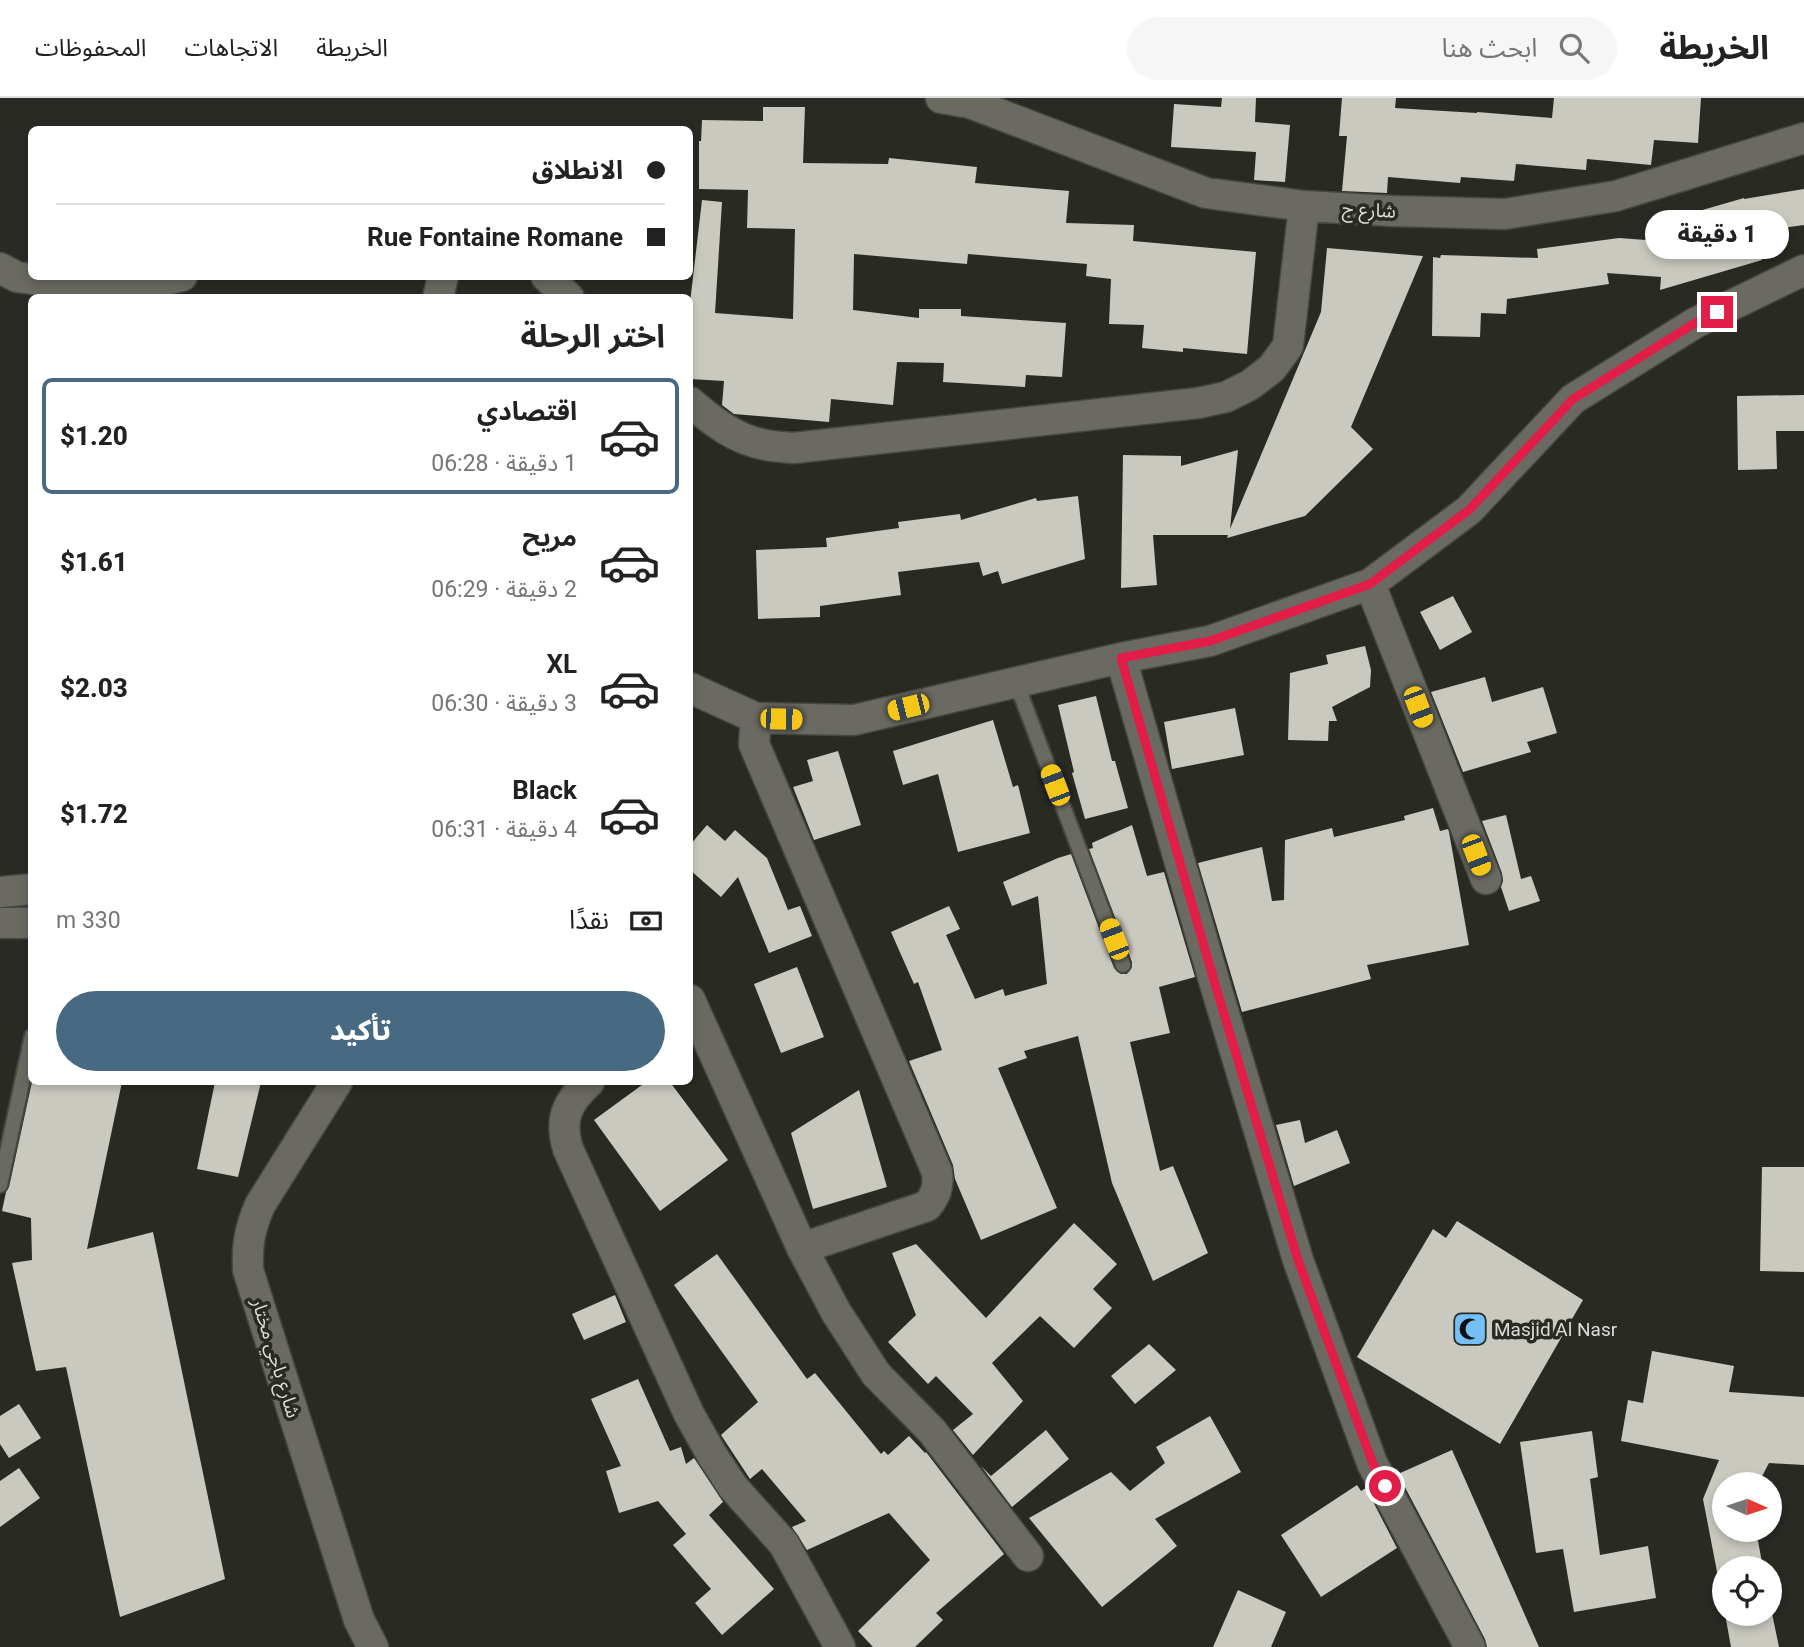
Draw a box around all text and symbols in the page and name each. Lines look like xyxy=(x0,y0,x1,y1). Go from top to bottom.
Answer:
search box xyxy=(1127,17,1617,80)
text: الخريطة xyxy=(1659,28,1769,67)
icon: search xyxy=(1555,29,1593,67)
text: ابحث هنا xyxy=(1441,33,1537,63)
text: المحفوظات xyxy=(35,34,146,62)
text: الاتجاهات xyxy=(184,34,278,62)
text: الخريطة xyxy=(316,34,388,62)
text: الانطلاق xyxy=(532,155,623,185)
street label: شارع ج xyxy=(1341,197,1397,225)
callout: 1 دقيقة xyxy=(1645,211,1789,260)
text: 1 دقيقة xyxy=(1677,221,1757,248)
text: Rue Fontaine Romane xyxy=(367,222,623,252)
route end xyxy=(1701,296,1733,328)
text: اختر الرحلة xyxy=(520,317,665,355)
text: اقتصادي xyxy=(477,396,577,426)
icon: car xyxy=(598,405,661,468)
text: $1.20 xyxy=(60,421,128,451)
text: 1 دقيقة · 06:28 xyxy=(431,450,577,477)
text: مريح xyxy=(522,522,577,552)
icon: car xyxy=(598,531,661,594)
text: $1.61 xyxy=(60,547,128,577)
text: 2 دقيقة · 06:29 xyxy=(431,576,577,603)
text: XL xyxy=(546,649,577,679)
icon: car xyxy=(598,657,661,720)
text: $2.03 xyxy=(60,673,128,703)
car xyxy=(1401,684,1436,730)
text: 3 دقيقة · 06:30 xyxy=(431,690,577,717)
car xyxy=(886,692,931,722)
car xyxy=(760,708,803,730)
car xyxy=(1038,762,1073,808)
text: Black xyxy=(512,775,577,805)
icon: car xyxy=(598,783,661,846)
text: $1.72 xyxy=(60,799,128,829)
text: 4 دقيقة · 06:31 xyxy=(431,816,577,843)
car xyxy=(1459,832,1494,878)
icon: cash xyxy=(627,902,665,940)
text: نقدًا xyxy=(569,905,609,935)
text: 330 m xyxy=(56,907,121,934)
car xyxy=(1097,916,1132,962)
button: تأكيد xyxy=(56,991,665,1071)
street label: شارع باجي مختار xyxy=(243,1294,305,1422)
mosque icon: Masjid Al Nasr xyxy=(1451,1310,1489,1348)
place label: Masjid Al Nasr xyxy=(1494,1318,1618,1341)
route start xyxy=(1369,1470,1401,1502)
north arrow xyxy=(1712,1472,1782,1542)
map controls xyxy=(1712,1472,1782,1626)
button: locate xyxy=(1712,1556,1782,1626)

